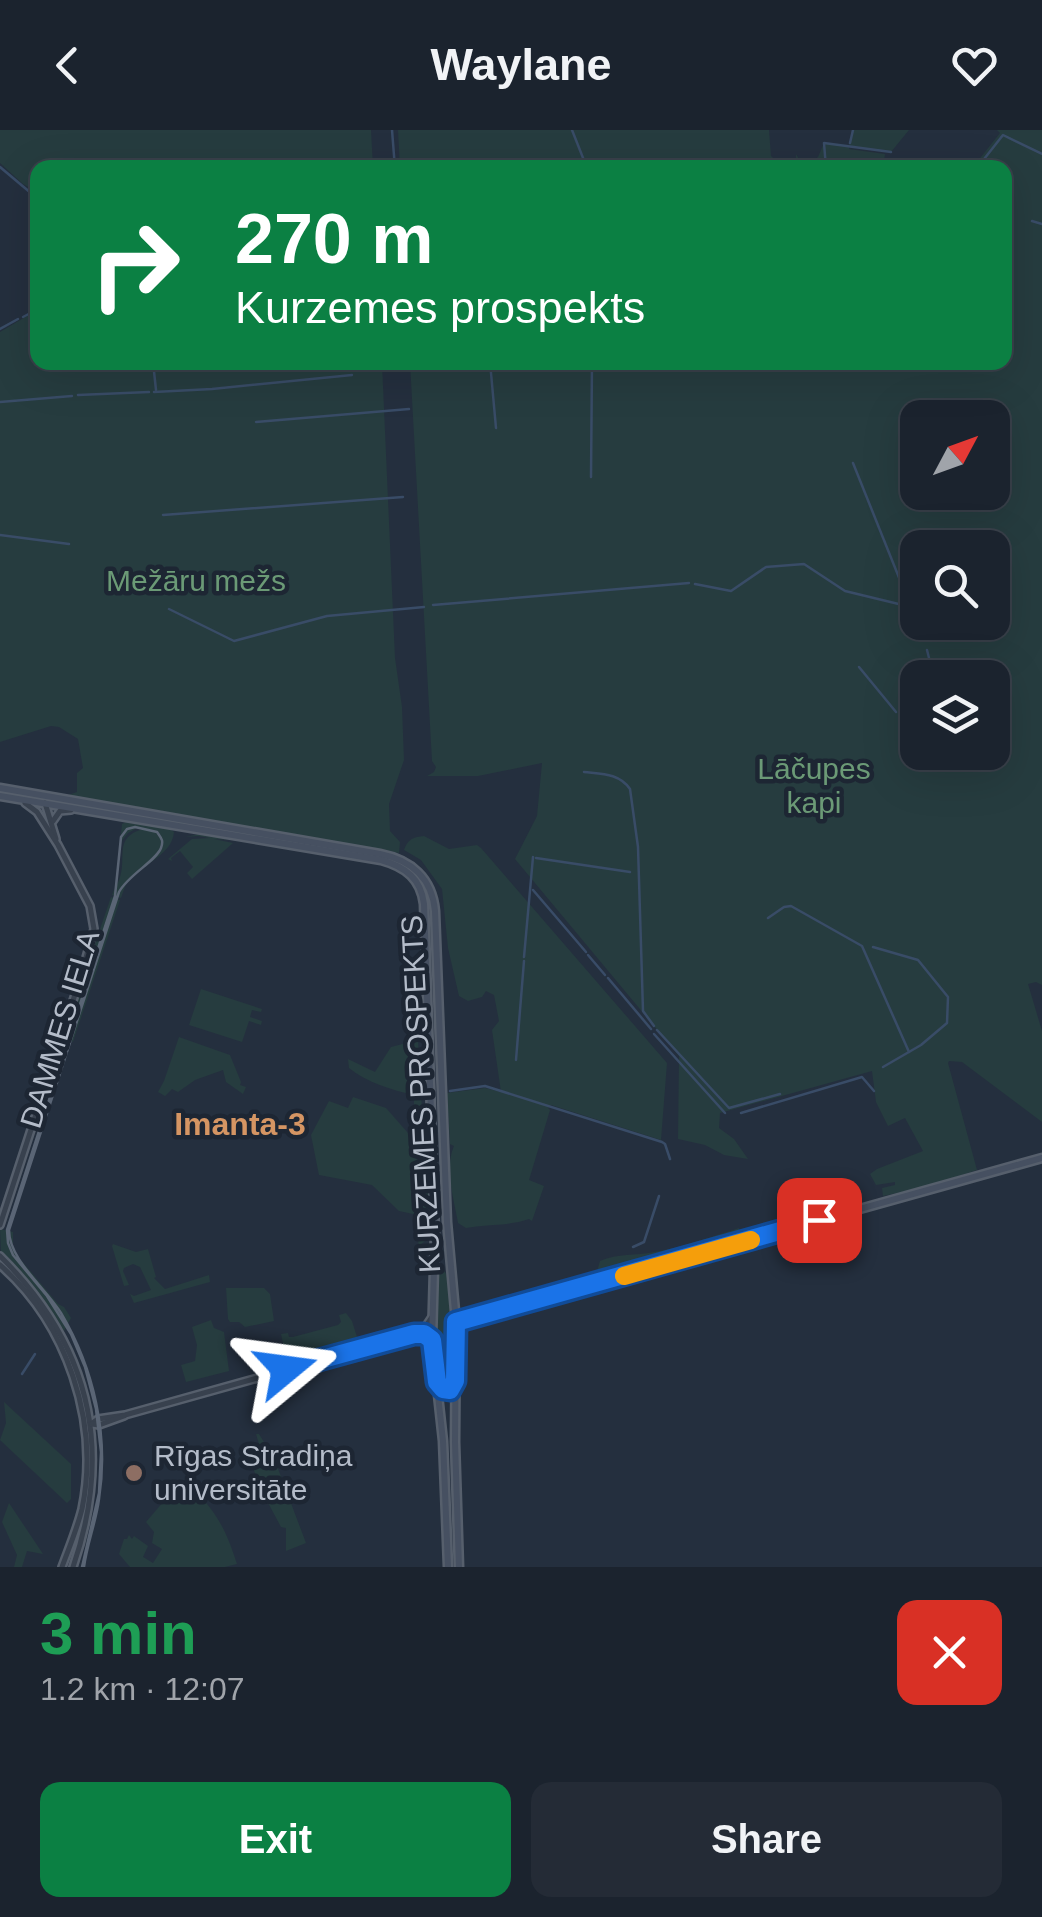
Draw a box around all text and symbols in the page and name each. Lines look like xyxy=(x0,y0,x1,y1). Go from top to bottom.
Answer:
icon: back xyxy=(40,38,95,93)
icon: heart xyxy=(947,38,1002,93)
text: Waylane xyxy=(431,39,611,90)
icon: right xyxy=(70,200,200,330)
text: 270 m xyxy=(235,200,433,278)
text: Kurzemes prospekts xyxy=(235,282,645,333)
north arrow xyxy=(900,400,1010,510)
map controls xyxy=(900,400,1010,770)
button: search xyxy=(900,530,1010,640)
park label: Mežāru mežs xyxy=(106,564,286,597)
button: layers xyxy=(900,660,1010,770)
park label: Lāčupes kapi xyxy=(757,752,871,819)
street label: KURZEMES PROSPEKTS xyxy=(395,914,446,1274)
street label: DAMMES IELA xyxy=(14,926,105,1132)
district label: Imanta-3 xyxy=(174,1106,306,1142)
pin xyxy=(777,1178,862,1263)
icon: arrive xyxy=(792,1193,847,1248)
position arrow xyxy=(234,1317,338,1421)
place label: Rīgas Stradiņa universitāte xyxy=(154,1439,353,1506)
marker: Rīgas Stradiņa universitāte xyxy=(123,1462,145,1484)
text: 3 min xyxy=(40,1600,197,1667)
button: close xyxy=(897,1600,1002,1705)
text: 1.2 km · 12:07 xyxy=(40,1671,245,1707)
button: Exit xyxy=(40,1782,511,1897)
button: Share xyxy=(531,1782,1002,1897)

